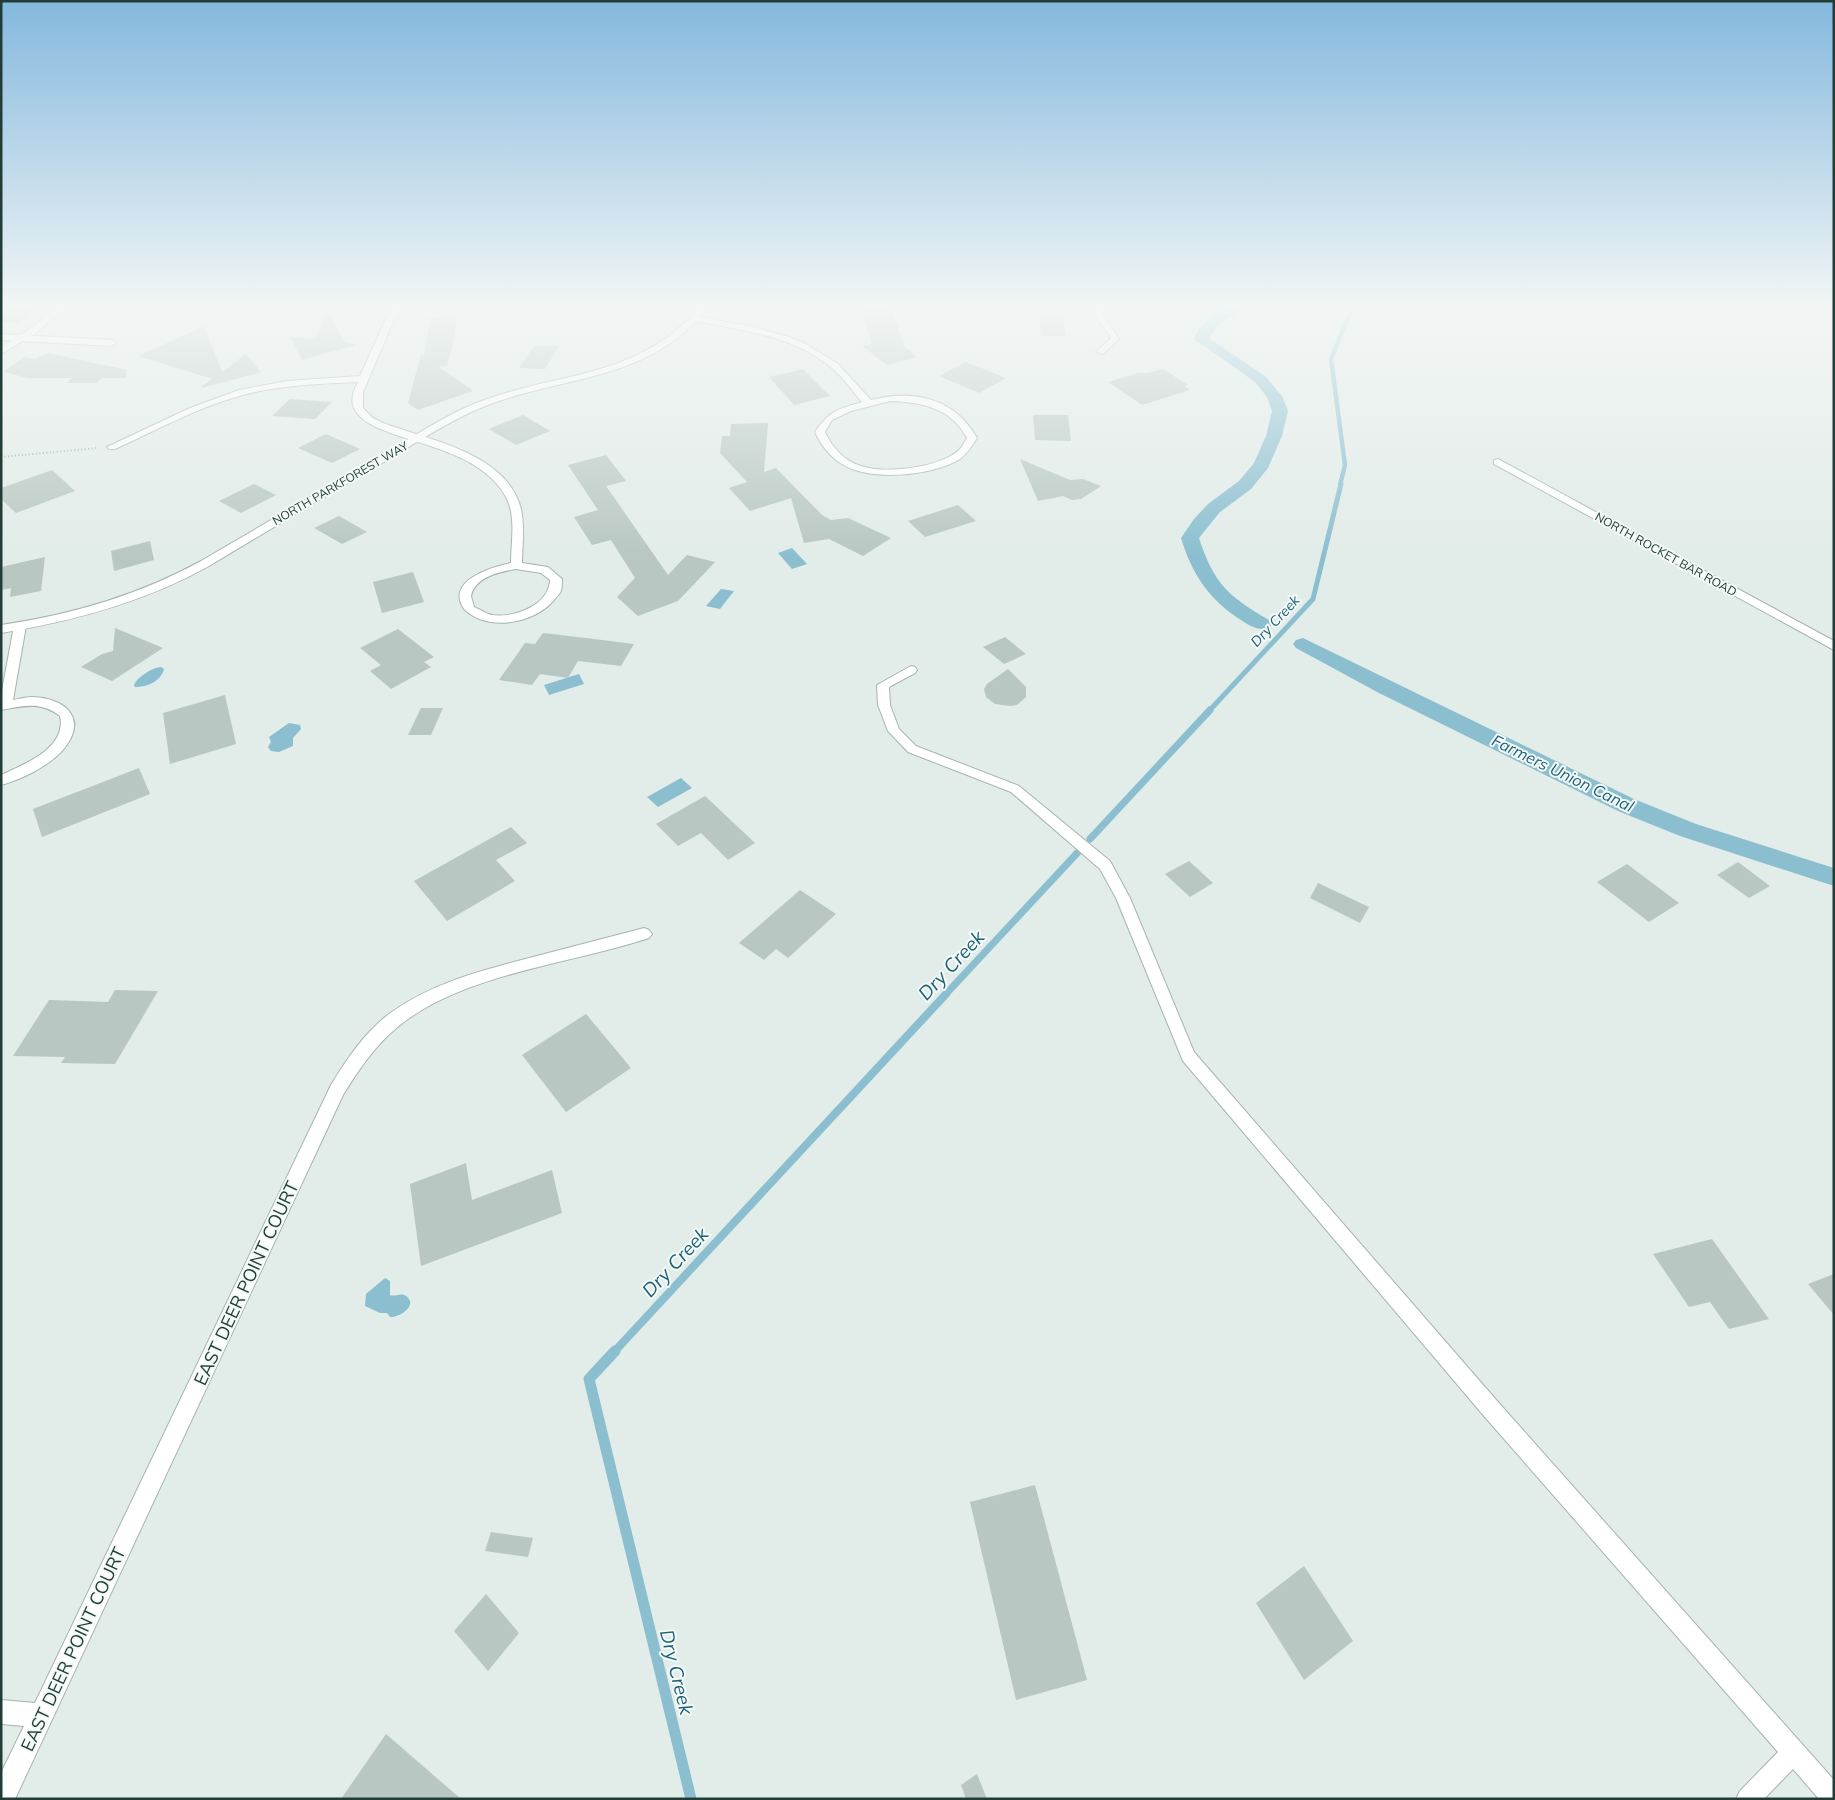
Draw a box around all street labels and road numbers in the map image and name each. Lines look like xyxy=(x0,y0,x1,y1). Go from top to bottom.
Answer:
street label: NORTH PARKFOREST WAY xyxy=(269,438,411,528)
street label: NORTH ROCKET BAR ROAD xyxy=(1592,509,1740,599)
street label: EAST DEER POINT COURT xyxy=(188,1177,304,1389)
street label: EAST DEER POINT COURT xyxy=(15,1543,131,1755)

